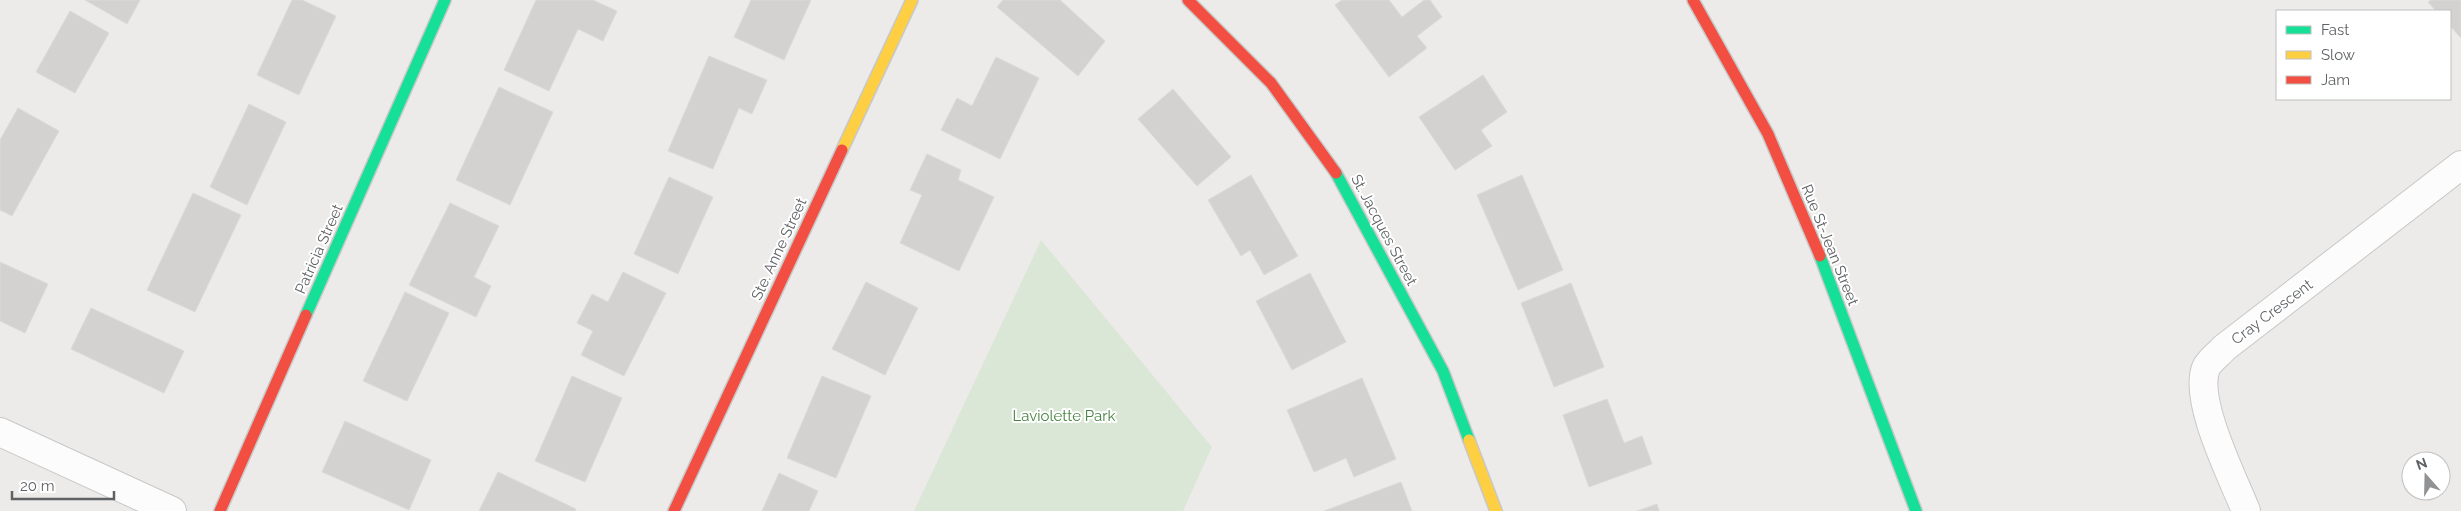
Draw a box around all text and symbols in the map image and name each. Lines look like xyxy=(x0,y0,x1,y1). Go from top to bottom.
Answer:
legend xyxy=(2276,10,2451,100)
text: Fast xyxy=(2321,21,2349,39)
text: Slow xyxy=(2321,46,2355,64)
text: Jam xyxy=(2321,71,2350,89)
street label: St. Jacques Street xyxy=(1347,171,1421,289)
street label: Rue St-Jean Street xyxy=(1798,182,1862,308)
street label: Ste. Anne Street xyxy=(747,195,811,303)
street label: Patricia Street xyxy=(291,201,347,297)
street label: Cray Crescent xyxy=(2228,276,2316,348)
park label: Laviolette Park xyxy=(1013,407,1115,425)
north arrow xyxy=(2401,451,2451,501)
text: N xyxy=(2414,454,2429,473)
scale bar xyxy=(12,468,115,500)
text: 20 m xyxy=(20,477,55,495)

